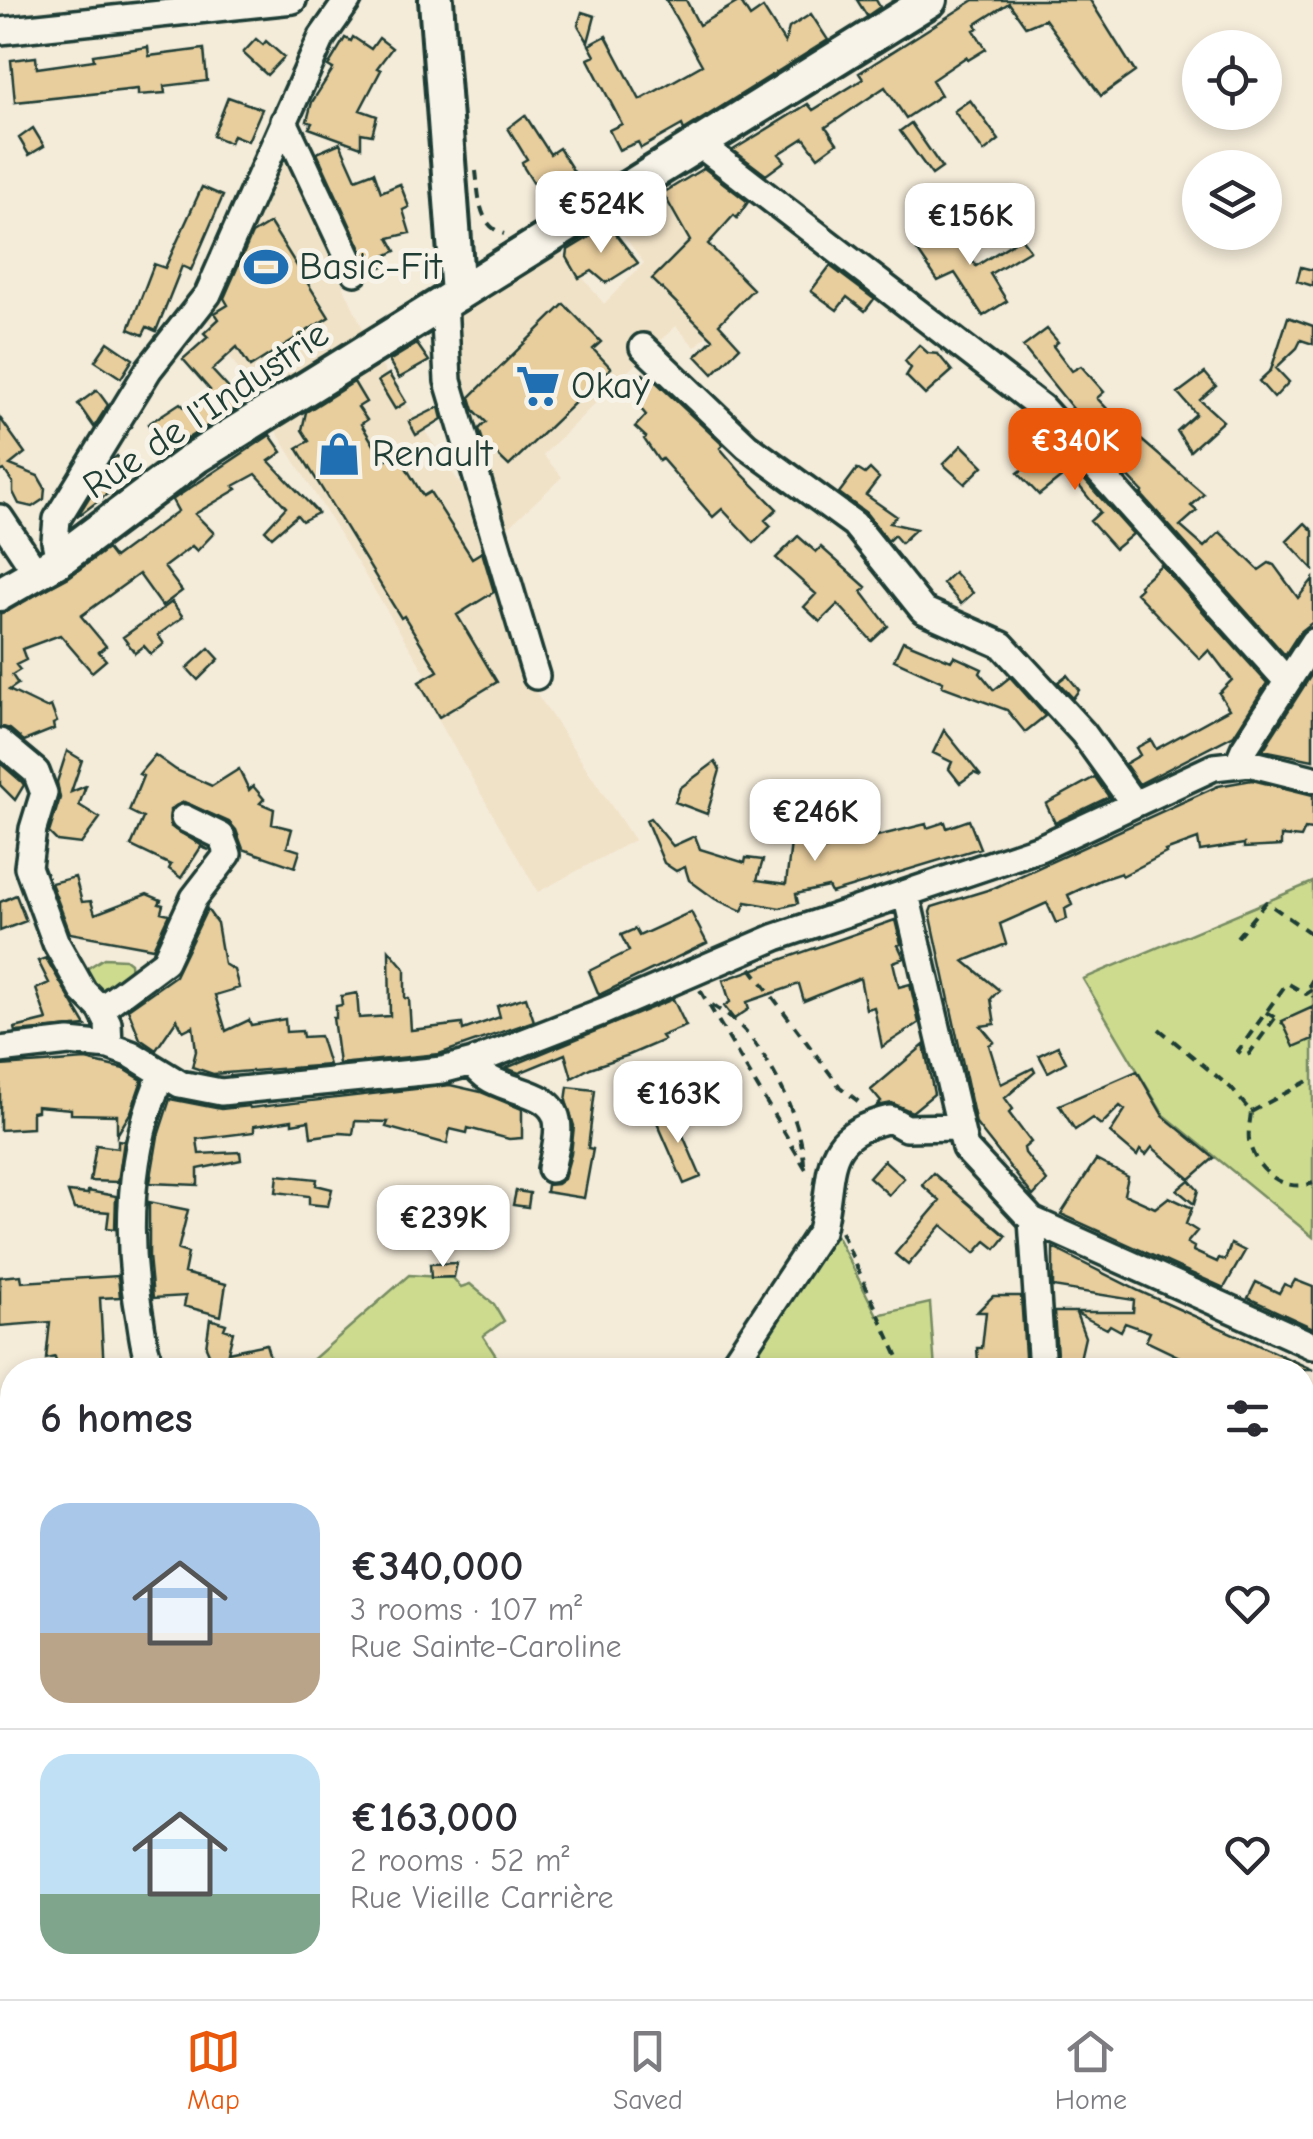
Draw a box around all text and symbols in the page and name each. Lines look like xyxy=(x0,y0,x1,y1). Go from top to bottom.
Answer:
map controls xyxy=(1182,30,1282,250)
button: locate xyxy=(1182,30,1282,130)
button: layers xyxy=(1182,150,1282,250)
pin: €524K xyxy=(531,171,671,256)
pin: €156K xyxy=(900,183,1040,268)
text: €524K xyxy=(557,185,645,222)
text: €156K xyxy=(927,197,1013,234)
sports icon: Basic-Fit xyxy=(242,243,290,291)
place label: Basic-Fit xyxy=(299,245,443,289)
street label: Rue de l'Industrie xyxy=(75,312,337,508)
supermarket icon: Okay xyxy=(514,362,562,410)
place label: Okay xyxy=(571,364,650,408)
pin: €340K xyxy=(1005,408,1145,493)
text: €340K xyxy=(1030,422,1120,459)
shop icon: Renault xyxy=(315,430,363,478)
place label: Renault xyxy=(372,432,494,476)
pin: €246K xyxy=(745,779,885,864)
text: €246K xyxy=(772,793,858,830)
pin: €163K xyxy=(608,1061,748,1146)
text: €163K xyxy=(635,1075,721,1112)
pin: €239K xyxy=(373,1185,513,1270)
text: €239K xyxy=(399,1199,487,1236)
icon: filters xyxy=(1220,1391,1275,1446)
text: 6 homes xyxy=(40,1394,193,1443)
text: €340,000 xyxy=(350,1542,523,1591)
icon: home xyxy=(120,1543,240,1663)
icon: heart xyxy=(1220,1576,1275,1631)
text: 3 rooms · 107 m² xyxy=(350,1591,582,1628)
text: Rue Sainte-Caroline xyxy=(350,1628,622,1665)
text: €163,000 xyxy=(350,1793,518,1842)
icon: home xyxy=(120,1794,240,1914)
icon: heart xyxy=(1220,1827,1275,1882)
text: 2 rooms · 52 m² xyxy=(350,1842,569,1879)
text: Rue Vieille Carrière xyxy=(350,1879,614,1916)
tab: Map xyxy=(186,2024,241,2116)
tab: Saved xyxy=(613,2024,683,2116)
tab: Home xyxy=(1055,2024,1127,2116)

